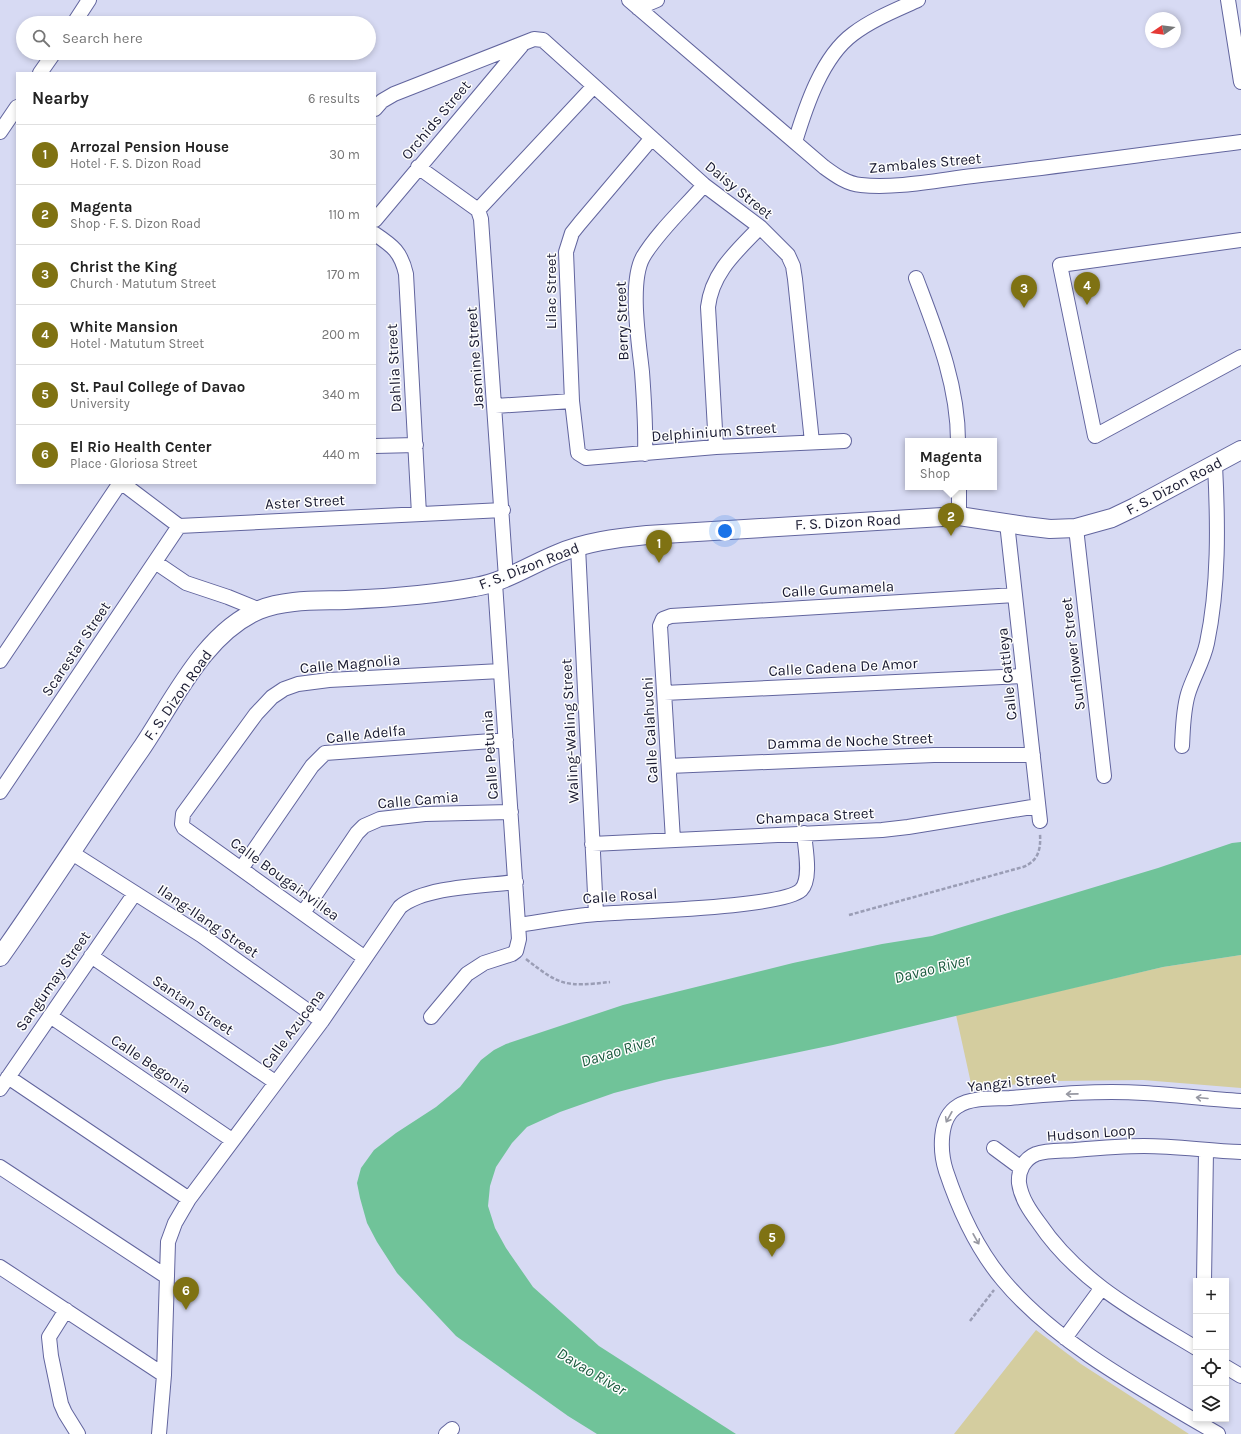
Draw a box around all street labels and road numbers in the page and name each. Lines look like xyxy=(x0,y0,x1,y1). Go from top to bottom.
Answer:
street label: Orchids Street xyxy=(398,76,475,163)
street label: Zambales Street xyxy=(868,149,982,177)
street label: Daisy Street xyxy=(701,157,777,223)
street label: Lilac Street xyxy=(542,252,560,329)
street label: Berry Street xyxy=(612,281,632,361)
street label: Jasmine Street xyxy=(462,306,488,410)
street label: Dahlia Street xyxy=(383,323,405,413)
street label: Delphinium Street xyxy=(651,419,778,445)
street label: F. S. Dizon Road xyxy=(1123,453,1225,519)
street label: Aster Street xyxy=(265,491,346,513)
street label: F. S. Dizon Road xyxy=(794,510,902,534)
street label: F. S. Dizon Road xyxy=(476,539,582,593)
street label: Calle Gumamela xyxy=(781,577,895,601)
street label: Sunflower Street xyxy=(1057,596,1089,711)
street label: Scarestar Street xyxy=(38,598,114,700)
street label: Calle Cattleya xyxy=(993,627,1021,721)
street label: F. S. Dizon Road xyxy=(140,646,216,744)
street label: Calle Magnolia xyxy=(299,651,401,677)
street label: Calle Cadena De Amor xyxy=(768,654,919,680)
street label: Waling-Waling Street xyxy=(557,658,583,804)
street label: Calle Calahuchi xyxy=(638,676,662,784)
street label: Calle Petunia xyxy=(478,710,502,800)
street label: Calle Adelfa xyxy=(325,721,407,747)
street label: Damma de Noche Street xyxy=(767,729,934,753)
street label: Calle Camia xyxy=(377,787,459,813)
street label: Champaca Street xyxy=(755,804,875,828)
street label: Calle Bougainvillea xyxy=(227,833,343,925)
street label: Ilang-Ilang Street xyxy=(154,880,262,962)
street label: Calle Rosal xyxy=(582,884,658,908)
street label: Sangumay Street xyxy=(12,927,94,1034)
street label: Santan Street xyxy=(149,971,237,1039)
street label: Calle Azucena xyxy=(257,986,329,1072)
street label: Calle Begonia xyxy=(108,1031,194,1097)
street label: Yangzi Street xyxy=(967,1068,1058,1096)
street label: Hudson Loop xyxy=(1046,1121,1136,1145)

